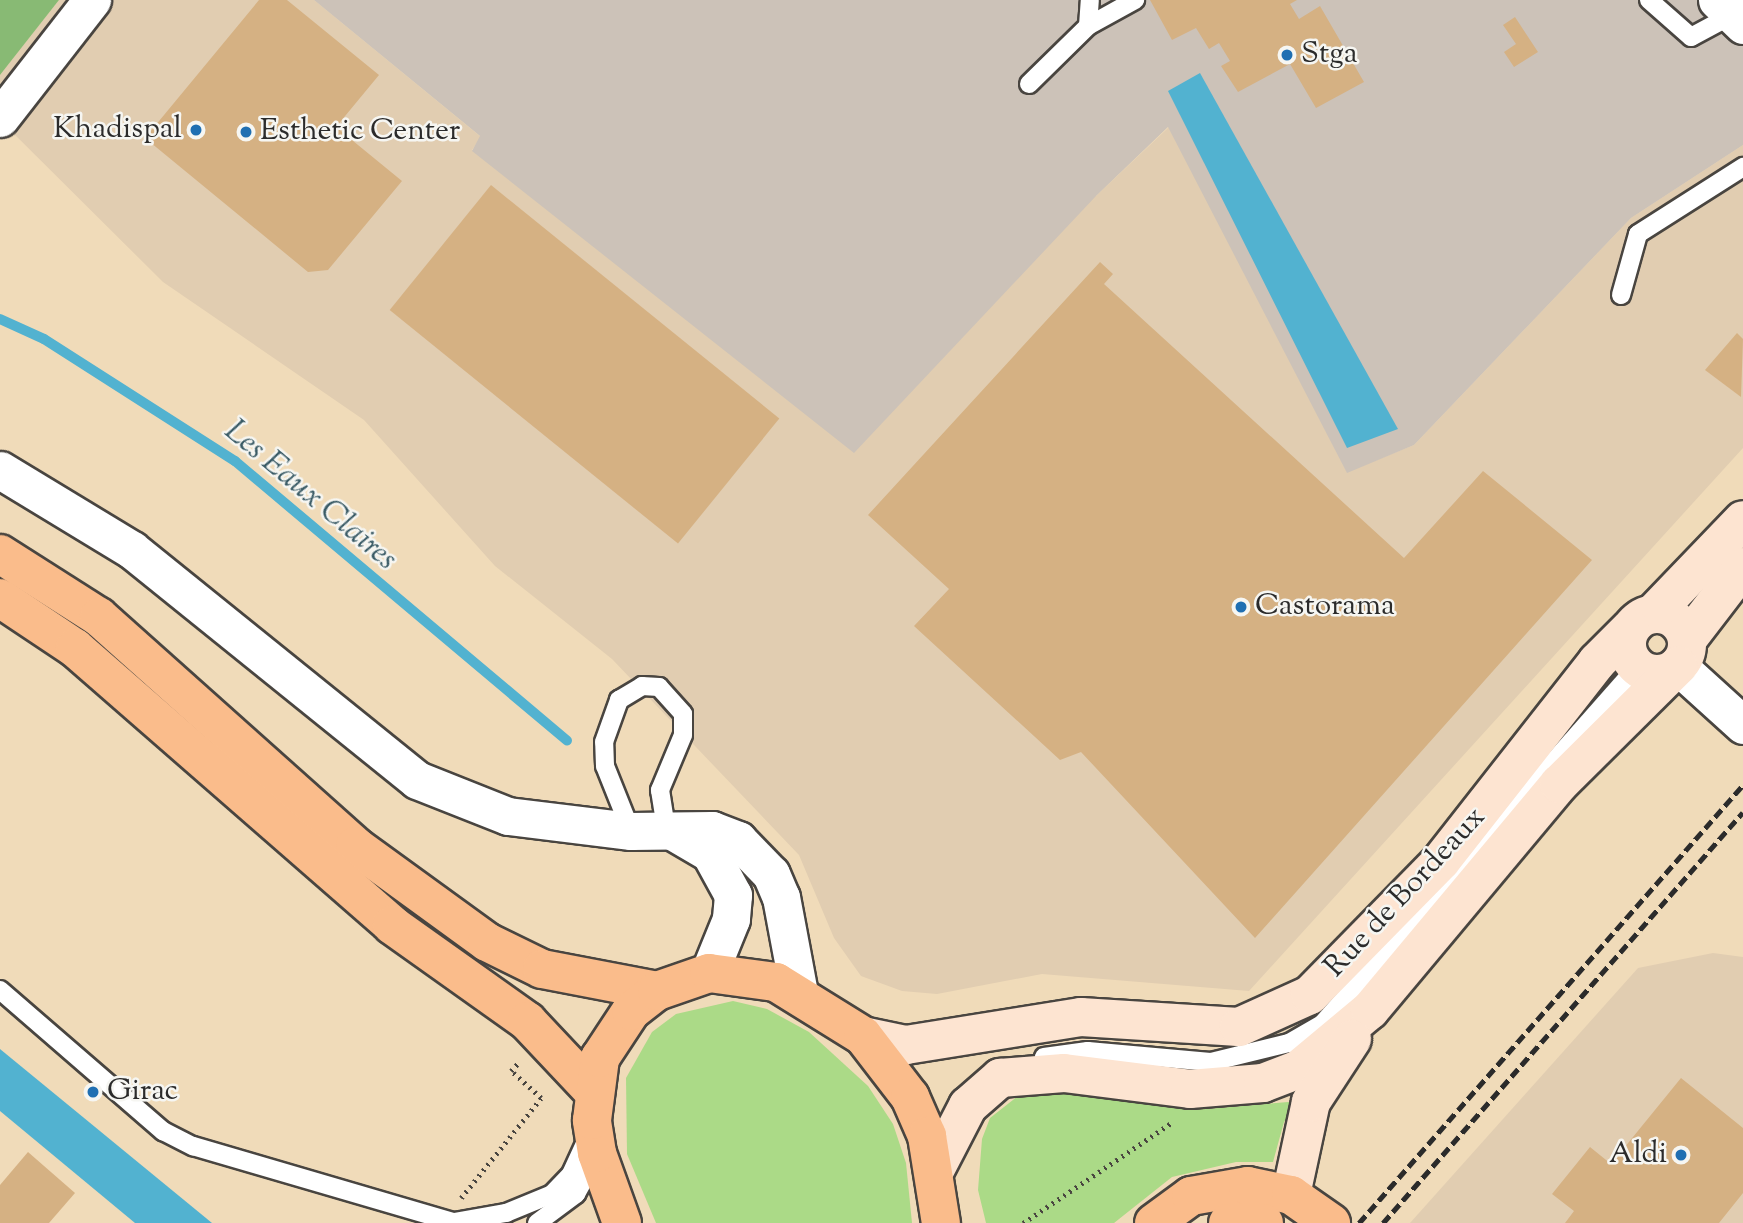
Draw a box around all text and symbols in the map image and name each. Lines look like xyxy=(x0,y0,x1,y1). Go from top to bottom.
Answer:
place label: Stga xyxy=(1301,37,1358,73)
marker: Stga xyxy=(1279,47,1295,63)
place label: Khadispal xyxy=(53,112,182,148)
place label: Esthetic Center xyxy=(260,114,460,150)
marker: Khadispal xyxy=(188,122,204,138)
marker: Esthetic Center xyxy=(238,124,254,140)
water label: Les Eaux Claires xyxy=(216,413,404,579)
place label: Castorama xyxy=(1255,589,1395,625)
marker: Castorama xyxy=(1233,599,1249,615)
street label: Rue de Bordeaux xyxy=(1318,800,1494,986)
place label: Girac xyxy=(107,1074,178,1110)
marker: Girac xyxy=(85,1084,101,1100)
place label: Aldi xyxy=(1609,1137,1667,1173)
marker: Aldi xyxy=(1673,1147,1689,1163)

